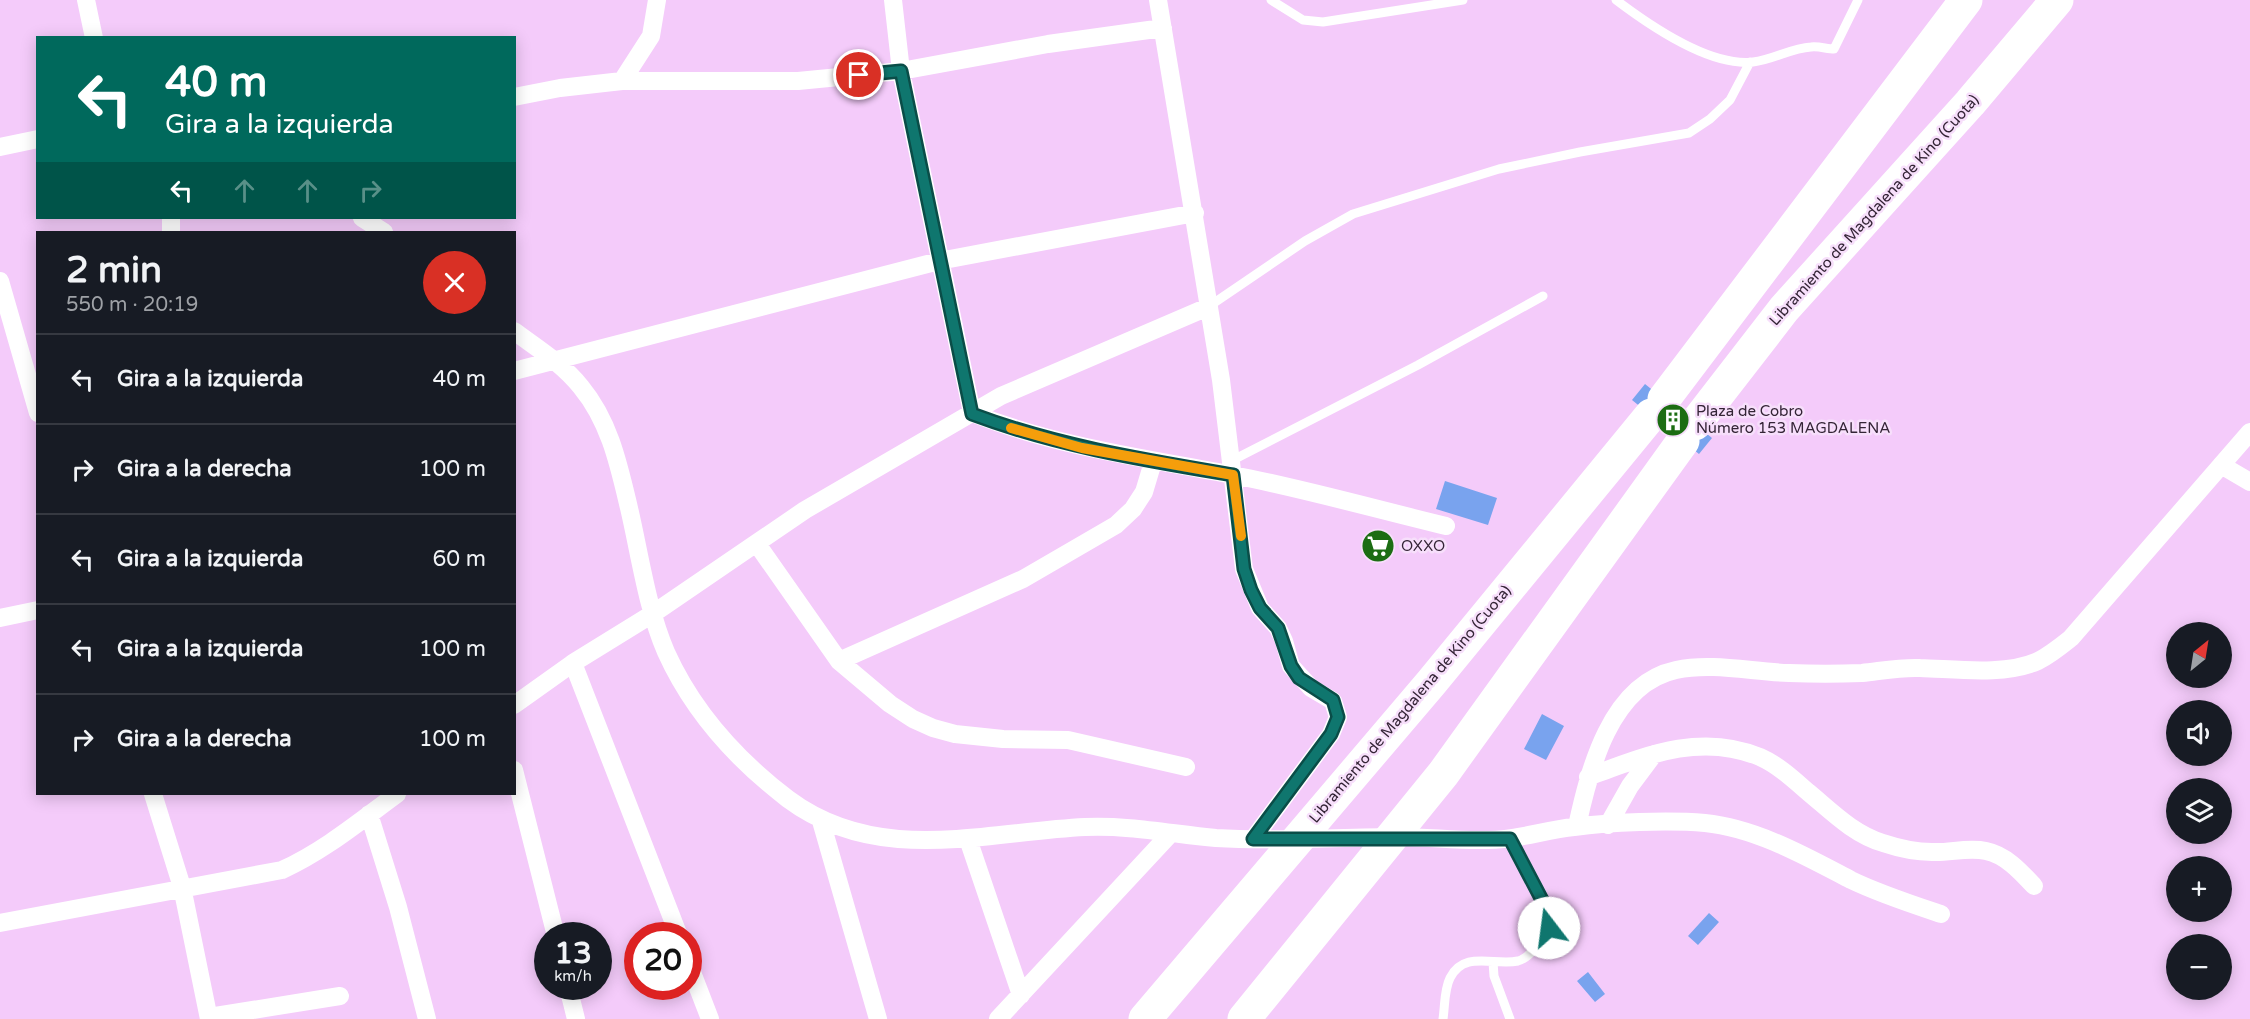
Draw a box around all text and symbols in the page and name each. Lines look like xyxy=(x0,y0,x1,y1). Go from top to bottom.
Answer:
pin xyxy=(833,49,884,100)
text: 40 m xyxy=(165,57,267,108)
icon: arrive xyxy=(842,58,875,91)
icon: left xyxy=(66,60,144,138)
street label: Libramiento de Magdalena de Kino (Cuota) xyxy=(1765,91,1983,329)
text: Gira a la izquierda xyxy=(165,108,394,141)
icon: left xyxy=(165,174,198,207)
icon: ahead xyxy=(228,174,261,207)
icon: ahead xyxy=(291,174,324,207)
icon: right xyxy=(354,174,387,207)
text: 2 min xyxy=(66,249,162,292)
button: close xyxy=(423,251,486,314)
text: 550 m · 20:19 xyxy=(66,293,198,317)
icon: left xyxy=(66,363,99,396)
text: Gira a la izquierda xyxy=(117,366,303,392)
text: 40 m xyxy=(432,366,486,392)
building icon: Plaza de Cobro Número 153 MAGDALENA xyxy=(1655,402,1691,438)
place label: Plaza de Cobro Número 153 MAGDALENA xyxy=(1696,402,1890,437)
icon: right xyxy=(66,453,99,486)
text: Gira a la derecha xyxy=(117,456,292,482)
text: 100 m xyxy=(419,456,486,482)
supermarket icon: OXXO xyxy=(1360,528,1396,564)
place label: OXXO xyxy=(1401,537,1445,555)
icon: left xyxy=(66,543,99,576)
text: Gira a la izquierda xyxy=(117,546,303,572)
text: 60 m xyxy=(432,546,486,572)
street label: Libramiento de Magdalena de Kino (Cuota) xyxy=(1305,582,1515,826)
north arrow xyxy=(2166,622,2232,688)
map controls xyxy=(2166,622,2232,1000)
icon: left xyxy=(66,633,99,666)
text: Gira a la izquierda xyxy=(117,636,303,662)
text: 100 m xyxy=(419,636,486,662)
button: sound xyxy=(2166,700,2232,766)
icon: right xyxy=(66,723,99,756)
text: Gira a la derecha xyxy=(117,726,292,752)
text: 100 m xyxy=(419,726,486,752)
button: layers xyxy=(2166,778,2232,844)
button: + xyxy=(2166,856,2232,922)
position arrow xyxy=(1517,896,1581,960)
speed limit sign: 20 xyxy=(624,922,702,1000)
button: − xyxy=(2166,934,2232,1000)
text: 13 xyxy=(554,935,592,972)
text: km/h xyxy=(554,967,592,985)

